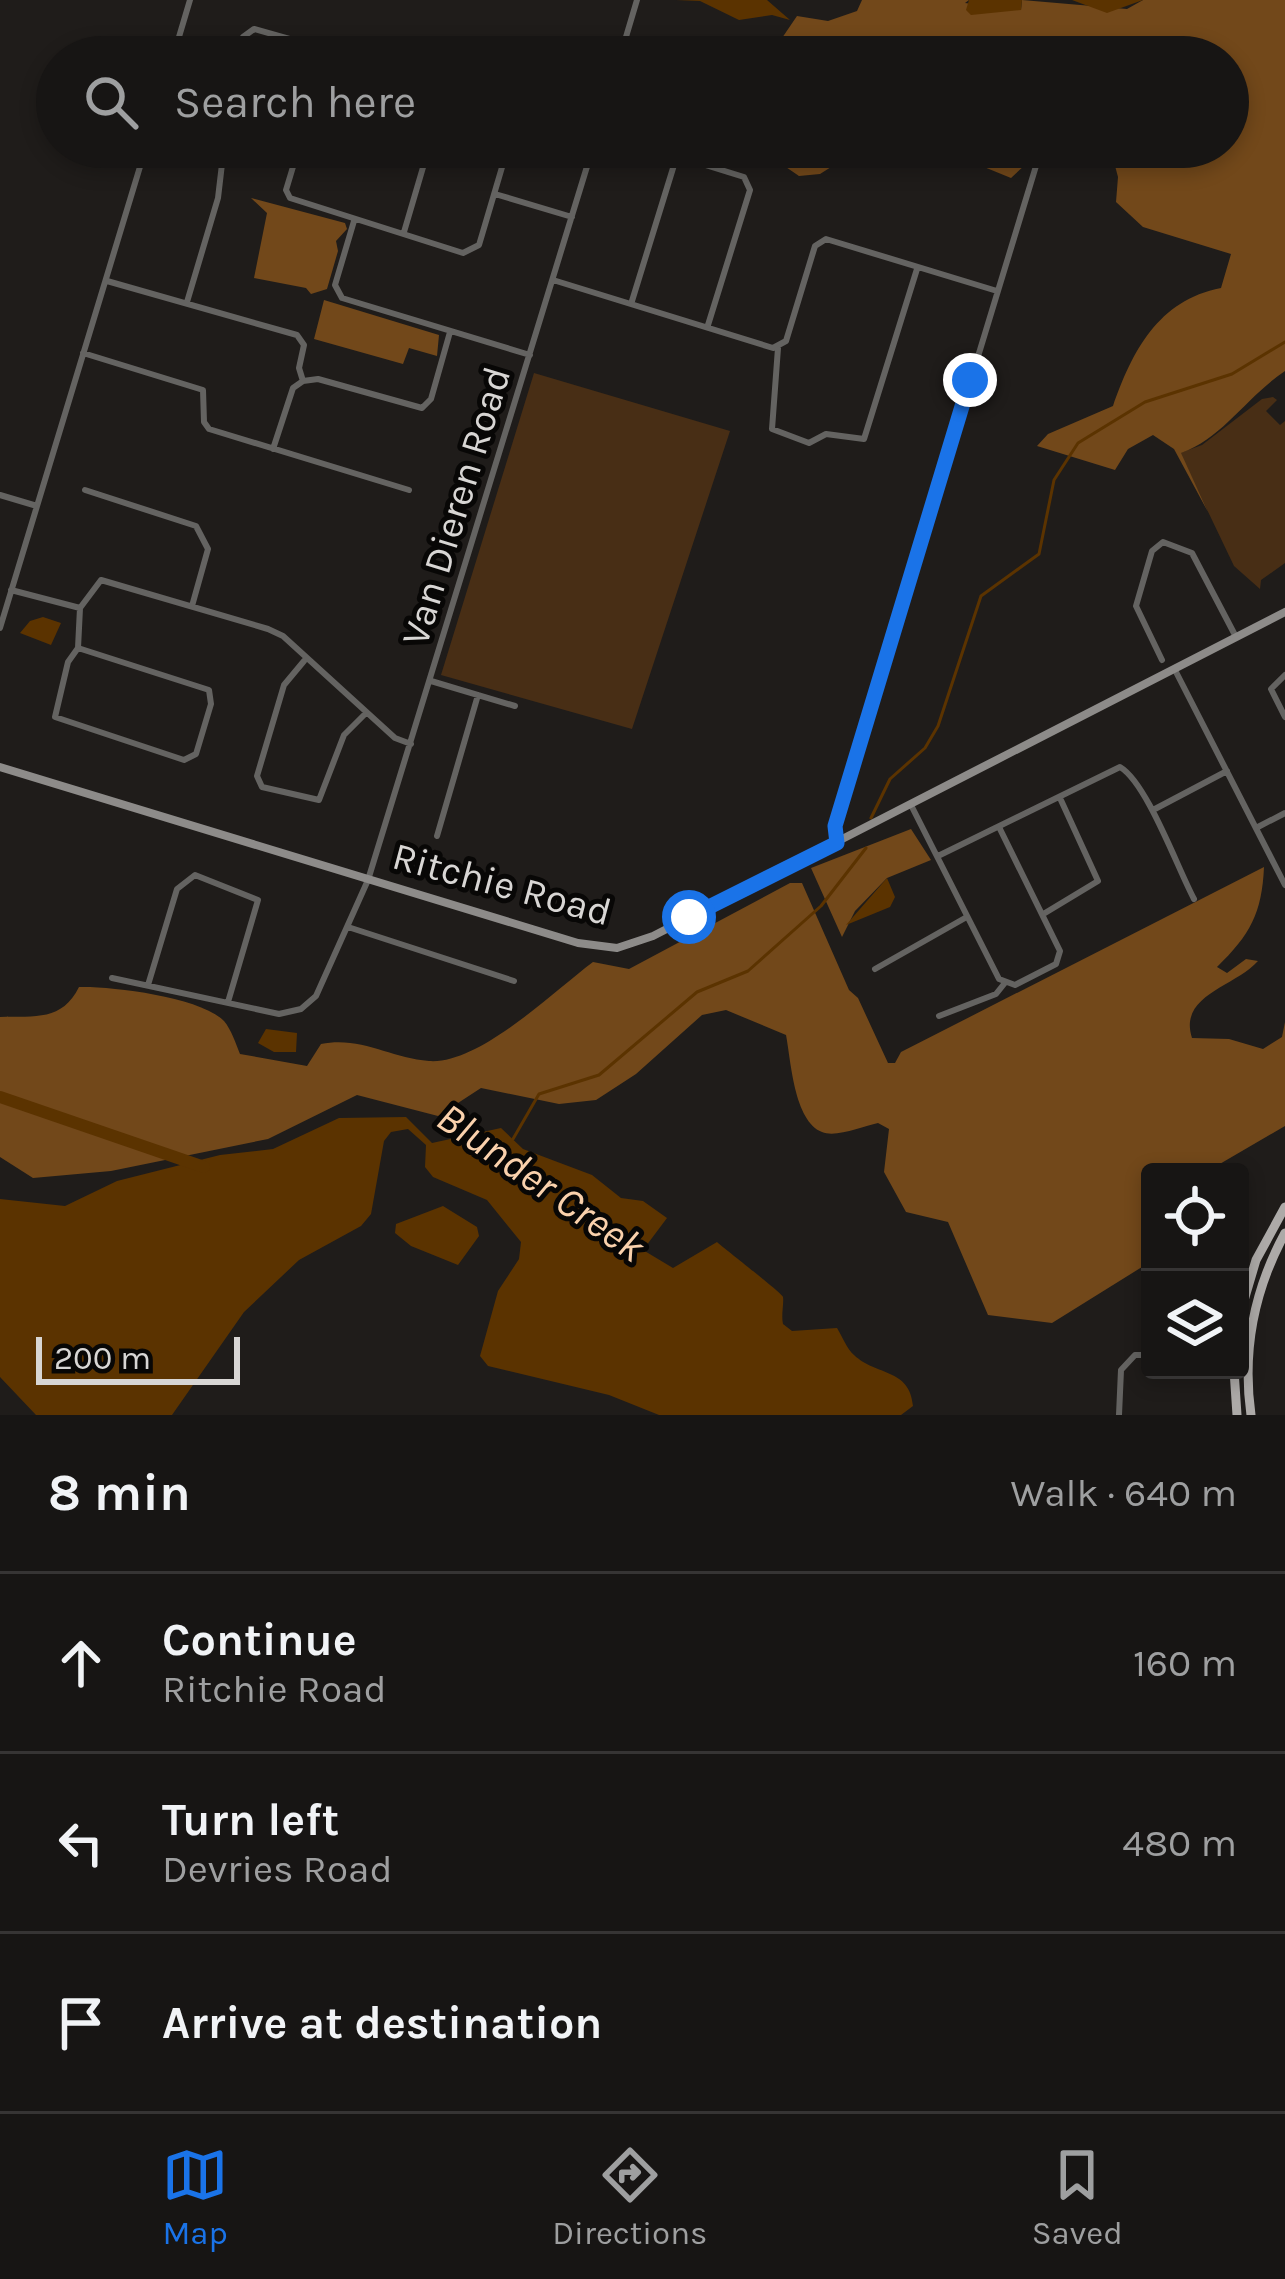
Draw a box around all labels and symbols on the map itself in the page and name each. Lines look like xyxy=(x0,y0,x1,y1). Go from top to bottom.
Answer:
route end xyxy=(943,353,997,407)
street label: Van Dieren Road xyxy=(392,361,520,651)
street label: Ritchie Road xyxy=(388,833,616,935)
route start xyxy=(662,890,716,944)
water label: Blunder Creek xyxy=(427,1092,655,1273)
scale bar xyxy=(36,1331,240,1384)

